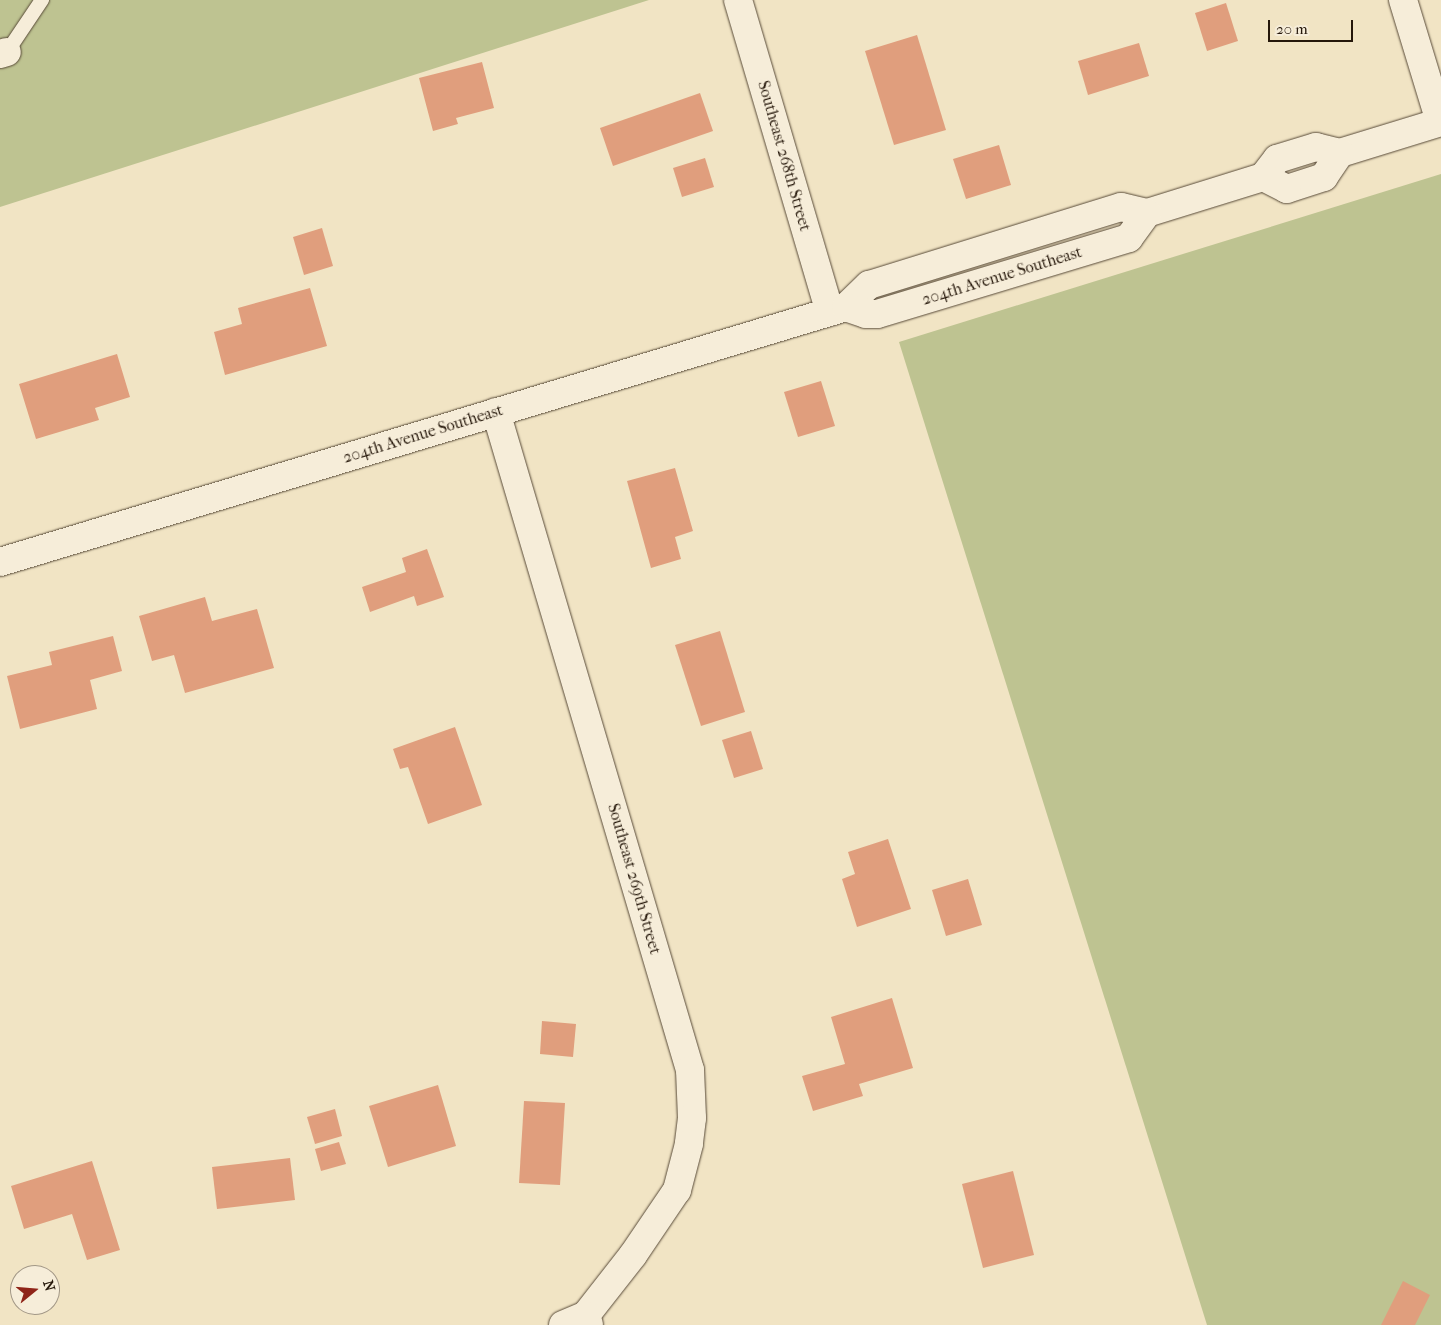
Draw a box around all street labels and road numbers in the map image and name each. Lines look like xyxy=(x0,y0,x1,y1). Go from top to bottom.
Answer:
street label: Southeast 268th Street xyxy=(753,79,815,233)
street label: 204th Avenue Southeast xyxy=(920,243,1084,309)
street label: 204th Avenue Southeast xyxy=(341,401,505,467)
street label: Southeast 269th Street xyxy=(603,801,665,957)

